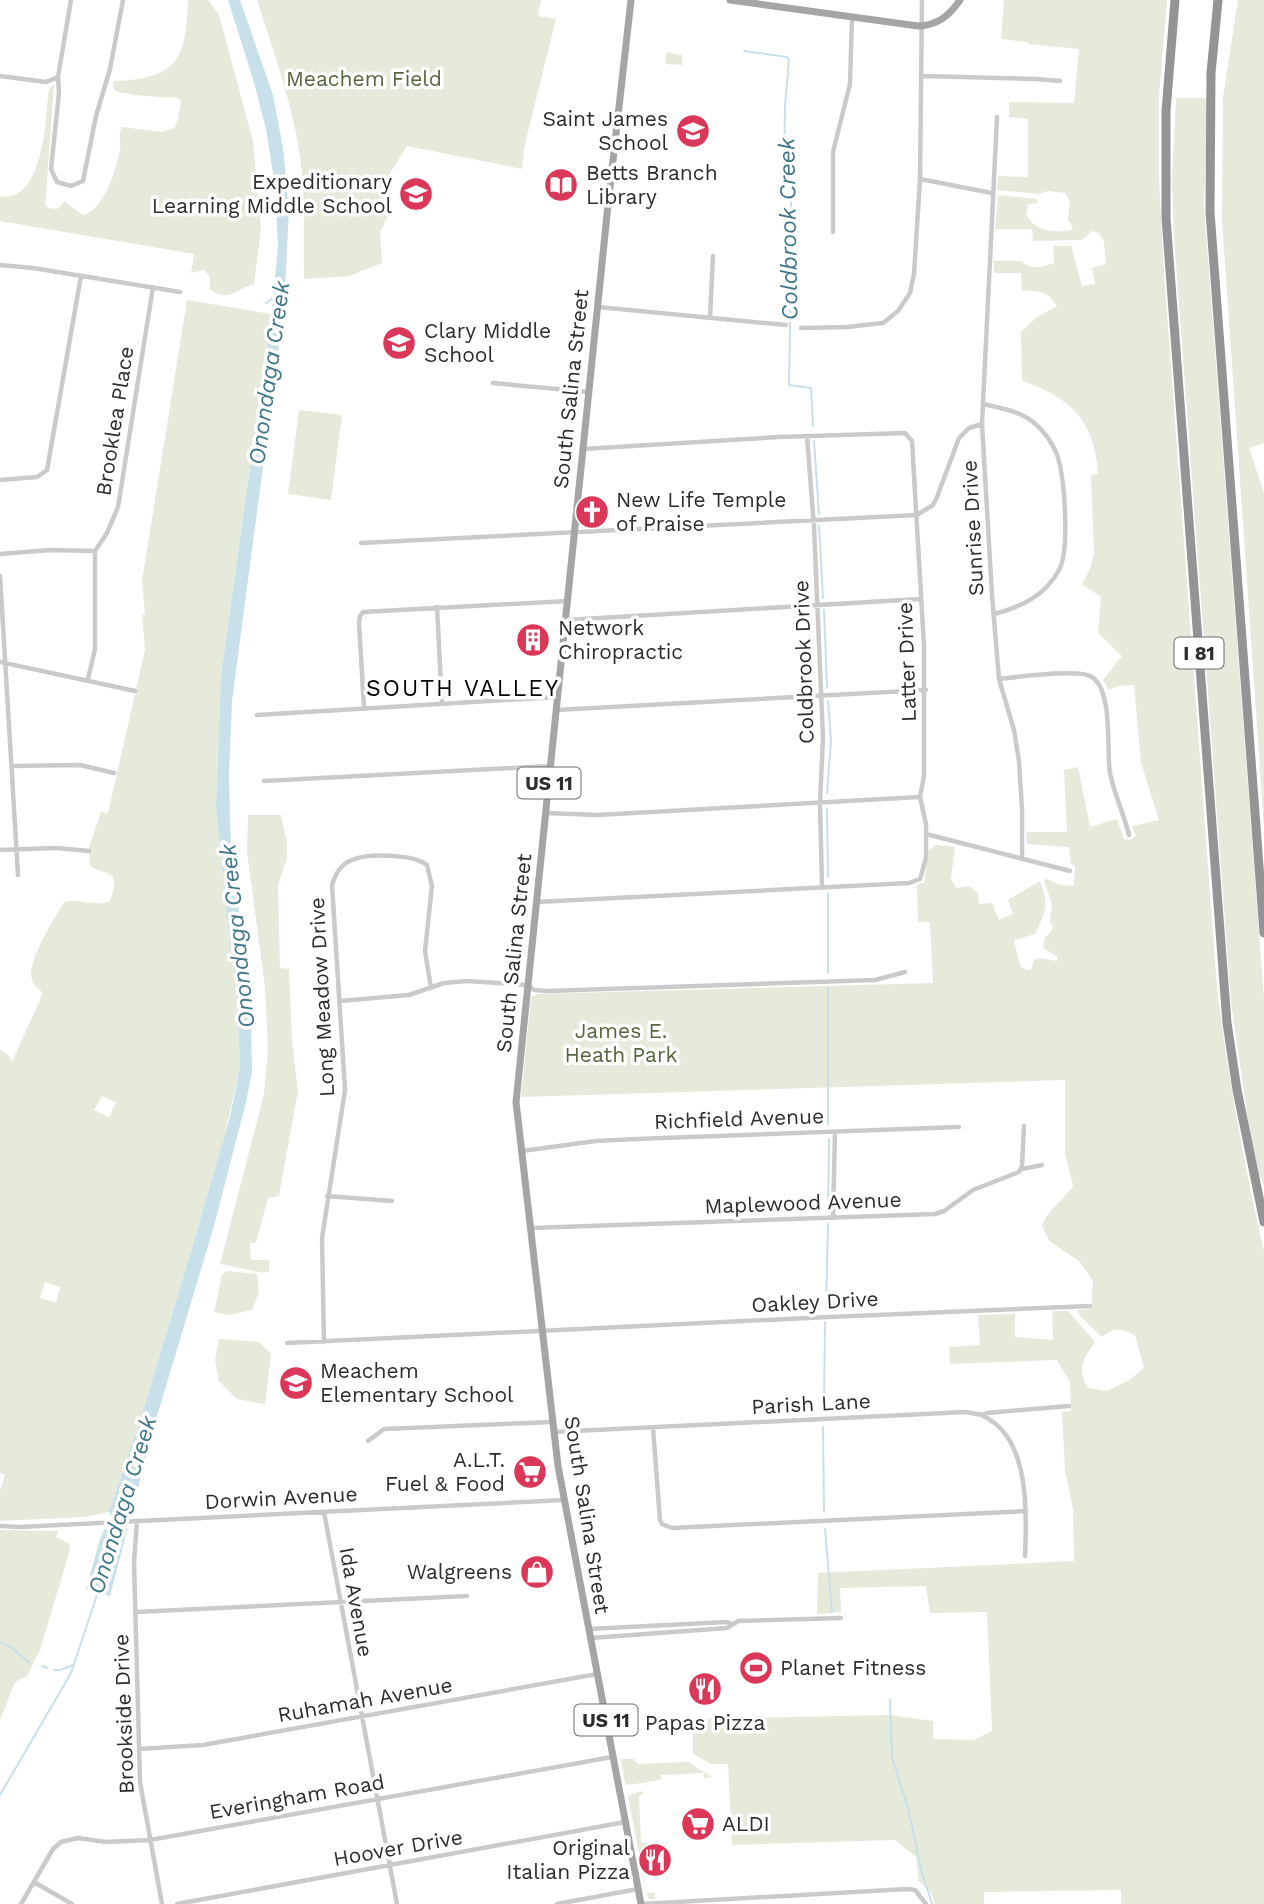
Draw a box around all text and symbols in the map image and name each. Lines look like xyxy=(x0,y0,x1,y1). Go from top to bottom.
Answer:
park label: Meachem Field xyxy=(286,66,442,91)
place label: Saint James School xyxy=(542,106,669,155)
school or university icon: Saint James School xyxy=(674,112,712,150)
water label: Coldbrook Creek xyxy=(773,136,804,321)
place label: Betts Branch Library xyxy=(586,160,718,209)
library icon: Betts Branch Library xyxy=(542,166,580,204)
place label: Expeditionary Learning Middle School xyxy=(152,169,393,218)
school or university icon: Expeditionary Learning Middle School xyxy=(397,175,435,213)
water label: Onondaga Creek xyxy=(243,278,296,467)
street label: South Salina Street xyxy=(548,288,593,490)
place label: Clary Middle School xyxy=(424,318,551,367)
school or university icon: Clary Middle School xyxy=(380,324,418,362)
street label: Brooklea Place xyxy=(90,344,139,498)
street label: Sunrise Drive xyxy=(956,459,989,597)
place label: New Life Temple of Praise xyxy=(616,487,786,536)
church icon: New Life Temple of Praise xyxy=(573,493,611,531)
street label: Coldbrook Drive xyxy=(788,580,819,744)
street label: Latter Drive xyxy=(892,602,921,722)
place label: Network Chiropractic xyxy=(558,615,683,664)
building icon: Network Chiropractic xyxy=(514,621,552,659)
road number: I 81 xyxy=(1174,638,1224,668)
district label: SOUTH VALLEY xyxy=(366,675,560,702)
road number: US 11 xyxy=(518,768,580,798)
water label: Onondaga Creek xyxy=(214,841,261,1029)
street label: South Salina Street xyxy=(491,852,536,1054)
street label: Long Meadow Drive xyxy=(304,897,339,1097)
park label: James E. Heath Park xyxy=(565,1018,678,1067)
street label: Richfield Avenue xyxy=(653,1103,824,1134)
street label: Maplewood Avenue xyxy=(704,1187,902,1218)
street label: Oakley Drive xyxy=(751,1286,879,1317)
place label: Meachem Elementary School xyxy=(320,1358,514,1407)
school or university icon: Meachem Elementary School xyxy=(277,1364,315,1402)
street label: Parish Lane xyxy=(751,1388,871,1419)
water label: Onondaga Creek xyxy=(83,1411,163,1598)
street label: South Salina Street xyxy=(560,1414,616,1616)
place label: A.L.T. Fuel & Food xyxy=(385,1447,505,1496)
supermarket icon: A.L.T. Fuel & Food xyxy=(511,1453,549,1491)
street label: Dorwin Avenue xyxy=(204,1481,358,1514)
street label: Ida Avenue xyxy=(335,1545,378,1659)
shop icon: Walgreens xyxy=(518,1553,556,1591)
place label: Walgreens xyxy=(407,1559,512,1584)
street label: Brookside Drive xyxy=(108,1634,139,1794)
sports icon: Planet Fitness xyxy=(737,1649,775,1687)
place label: Planet Fitness xyxy=(780,1655,926,1680)
restaurant icon: Papas Pizza xyxy=(686,1670,724,1708)
street label: Ruhamah Avenue xyxy=(276,1672,454,1727)
road number: US 11 xyxy=(574,1704,638,1736)
place label: Papas Pizza xyxy=(645,1710,765,1735)
street label: Everingham Road xyxy=(207,1769,386,1824)
supermarket icon: ALDI xyxy=(679,1805,717,1843)
place label: ALDI xyxy=(722,1811,770,1836)
street label: Hoover Drive xyxy=(331,1824,465,1871)
place label: Original Italian Pizza xyxy=(506,1835,631,1884)
restaurant icon: Original Italian Pizza xyxy=(636,1841,674,1879)

